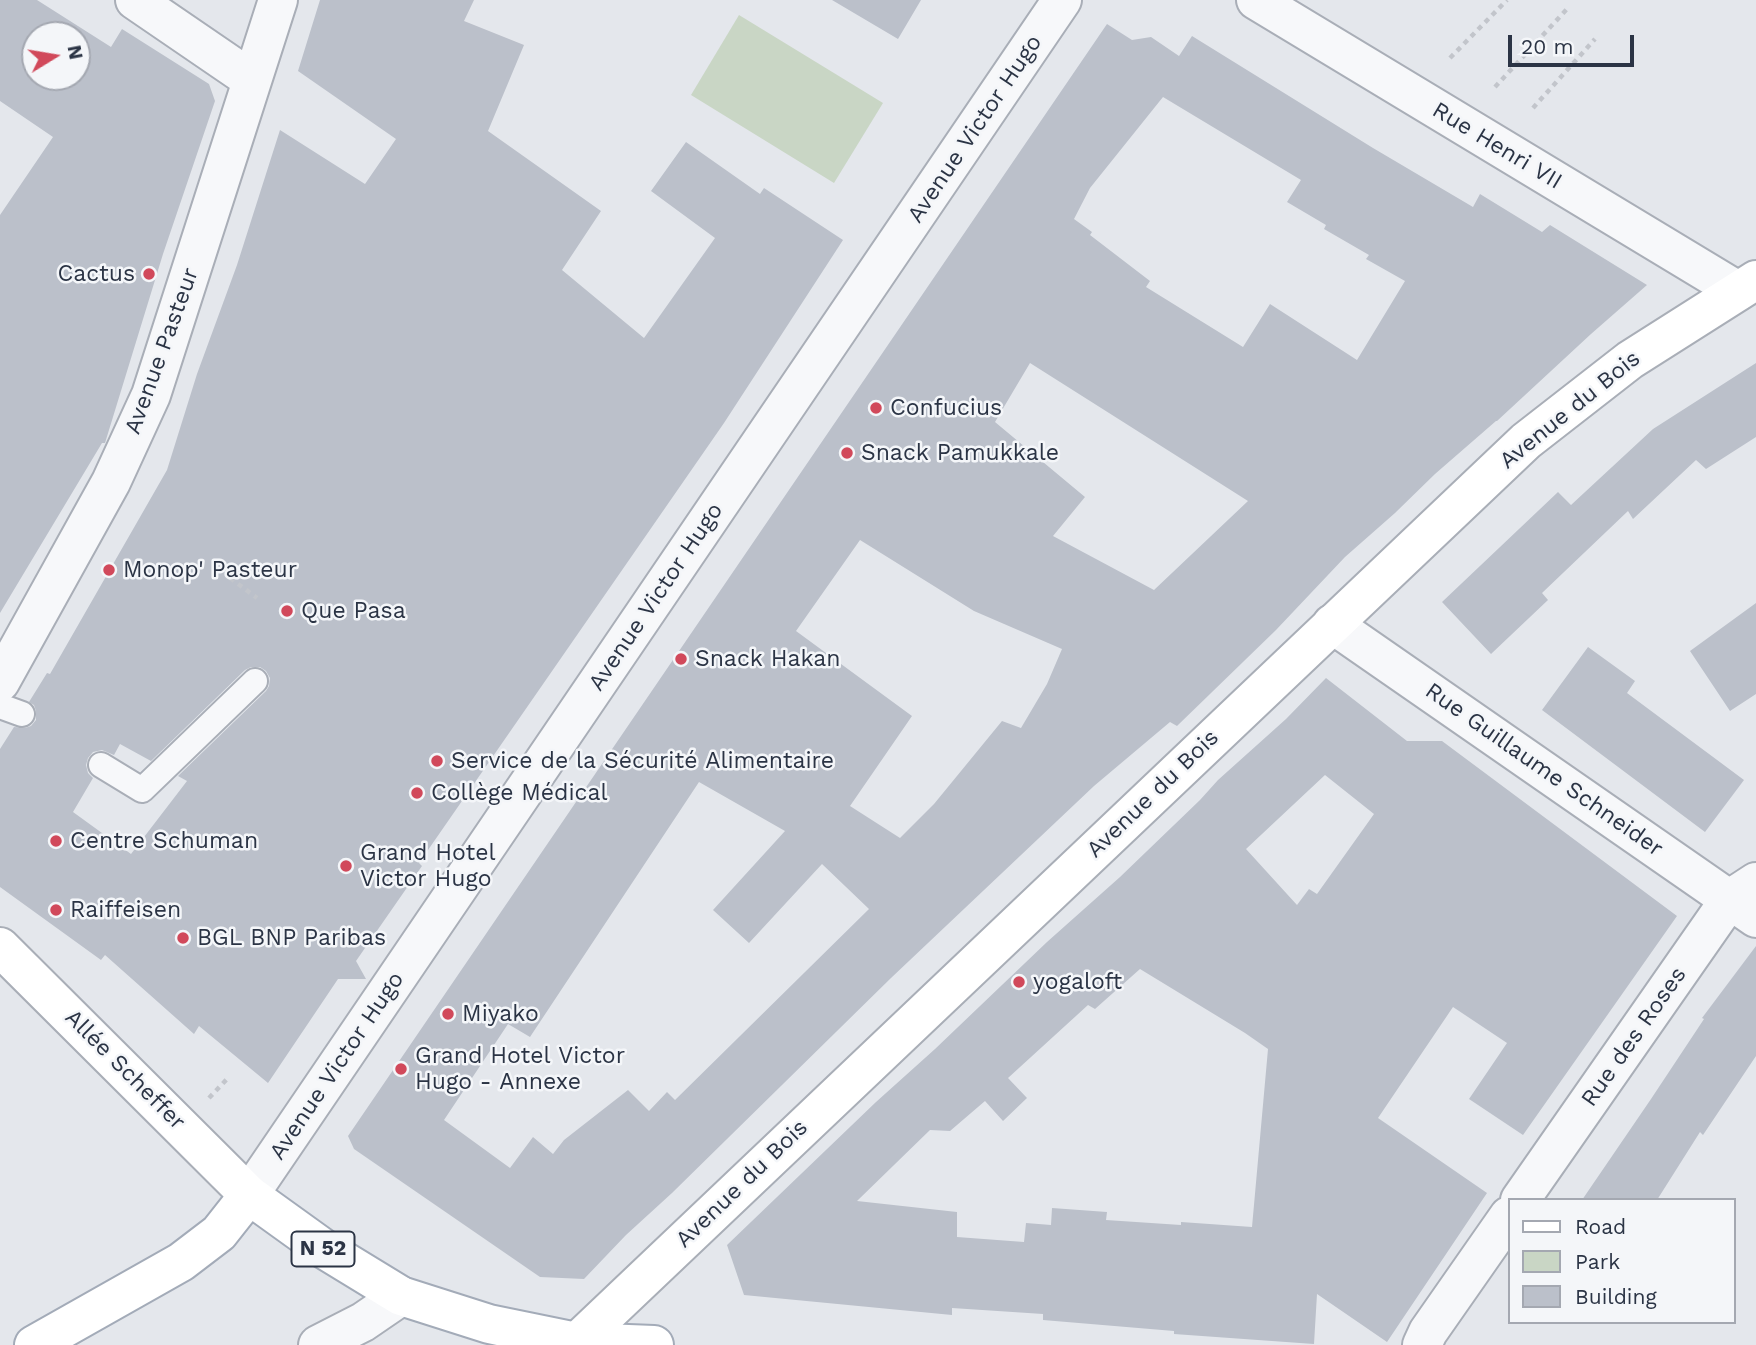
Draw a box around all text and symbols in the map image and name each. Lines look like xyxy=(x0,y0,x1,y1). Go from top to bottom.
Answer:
north arrow xyxy=(21,21,91,91)
scale bar xyxy=(1511,21,1637,65)
street label: Avenue Victor Hugo xyxy=(902,30,1048,228)
text: 20 m xyxy=(1521,34,1573,59)
text: N xyxy=(63,43,88,61)
street label: Rue Henri VII xyxy=(1427,96,1567,196)
place label: Cactus xyxy=(57,260,135,288)
street label: Avenue Pasteur xyxy=(119,264,205,438)
marker: Cactus xyxy=(141,266,157,282)
street label: Avenue du Bois xyxy=(1494,345,1646,475)
place label: Confucius xyxy=(890,394,1002,422)
marker: Confucius xyxy=(868,400,884,416)
place label: Snack Pamukkale xyxy=(861,439,1059,467)
marker: Snack Pamukkale xyxy=(839,445,855,461)
street label: Avenue Victor Hugo xyxy=(583,498,729,696)
place label: Monop' Pasteur xyxy=(123,556,297,584)
marker: Monop' Pasteur xyxy=(101,562,117,578)
place label: Que Pasa xyxy=(301,597,406,625)
marker: Que Pasa xyxy=(279,603,295,619)
place label: Snack Hakan xyxy=(695,645,840,673)
marker: Snack Hakan xyxy=(673,651,689,667)
street label: Rue Guillaume Schneider xyxy=(1420,677,1668,863)
street label: Avenue du Bois xyxy=(1081,724,1225,864)
place label: Service de la Sécurité Alimentaire xyxy=(451,747,834,775)
marker: Service de la Sécurité Alimentaire xyxy=(429,753,445,769)
place label: Collège Médical xyxy=(431,779,607,807)
marker: Collège Médical xyxy=(409,785,425,801)
place label: Centre Schuman xyxy=(70,827,258,855)
marker: Centre Schuman xyxy=(48,833,64,849)
place label: Grand Hotel Victor Hugo xyxy=(360,839,495,893)
marker: Grand Hotel Victor Hugo xyxy=(338,858,354,874)
place label: Raiffeisen xyxy=(70,896,181,924)
marker: Raiffeisen xyxy=(48,902,64,918)
place label: BGL BNP Paribas xyxy=(197,924,386,952)
marker: BGL BNP Paribas xyxy=(175,930,191,946)
street label: Rue des Roses xyxy=(1576,962,1692,1112)
street label: Avenue Victor Hugo xyxy=(264,967,410,1165)
place label: yogaloft xyxy=(1033,968,1122,996)
marker: yogaloft xyxy=(1011,974,1027,990)
place label: Miyako xyxy=(462,1000,539,1028)
street label: Allée Scheffer xyxy=(59,1004,191,1136)
marker: Miyako xyxy=(440,1006,456,1022)
place label: Grand Hotel Victor Hugo - Annexe xyxy=(415,1042,625,1096)
marker: Grand Hotel Victor Hugo - Annexe xyxy=(393,1061,409,1077)
street label: Avenue du Bois xyxy=(670,1114,814,1254)
legend xyxy=(1508,1198,1735,1324)
text: Road xyxy=(1575,1214,1626,1239)
road number: N 52 xyxy=(292,1232,354,1266)
text: Park xyxy=(1575,1249,1620,1274)
text: Building xyxy=(1575,1284,1657,1309)

